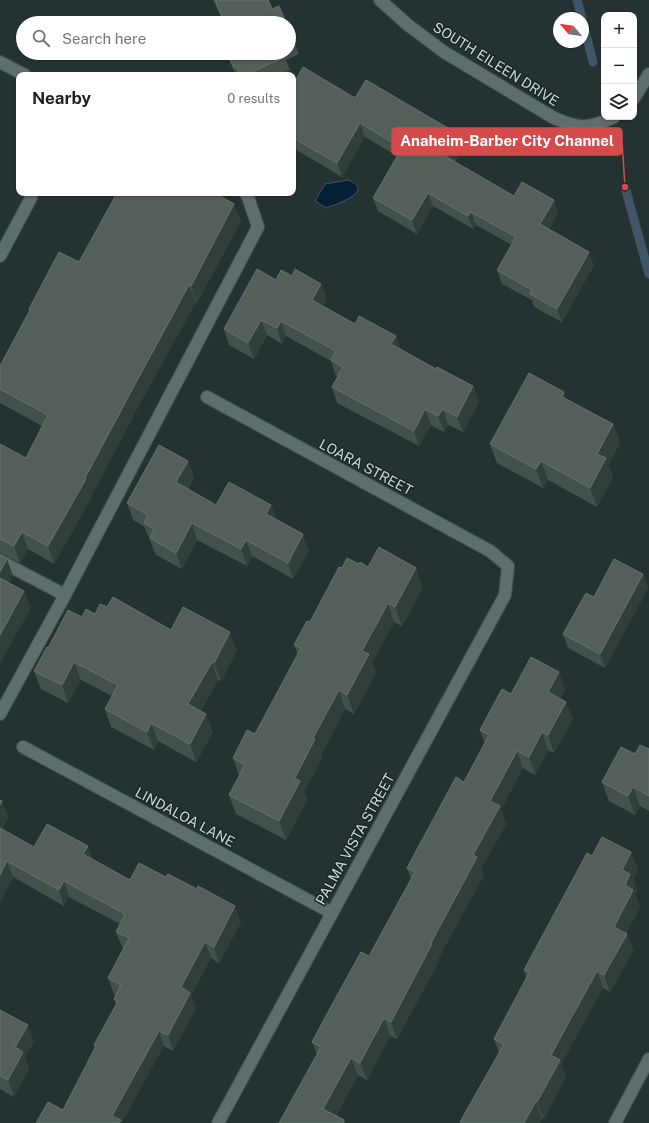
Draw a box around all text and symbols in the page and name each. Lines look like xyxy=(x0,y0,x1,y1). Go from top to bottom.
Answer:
north arrow xyxy=(553,12,589,48)
map controls xyxy=(601,12,637,120)
button: + xyxy=(601,12,637,48)
search box xyxy=(16,16,296,60)
street label: SOUTH EILEEN DRIVE xyxy=(430,19,562,109)
icon: search xyxy=(30,27,52,49)
text: Search here xyxy=(62,30,146,47)
button: − xyxy=(601,48,637,84)
button: layers xyxy=(601,84,637,120)
text: Nearby xyxy=(32,88,91,108)
text: 0 results xyxy=(227,91,280,106)
callout: Anaheim-Barber City Channel xyxy=(392,128,622,155)
text: Anaheim-Barber City Channel xyxy=(400,132,614,149)
street label: LOARA STREET xyxy=(317,436,415,498)
street label: PALMA VISTA STREET xyxy=(312,771,398,907)
street label: LINDALOA LANE xyxy=(133,784,237,850)

